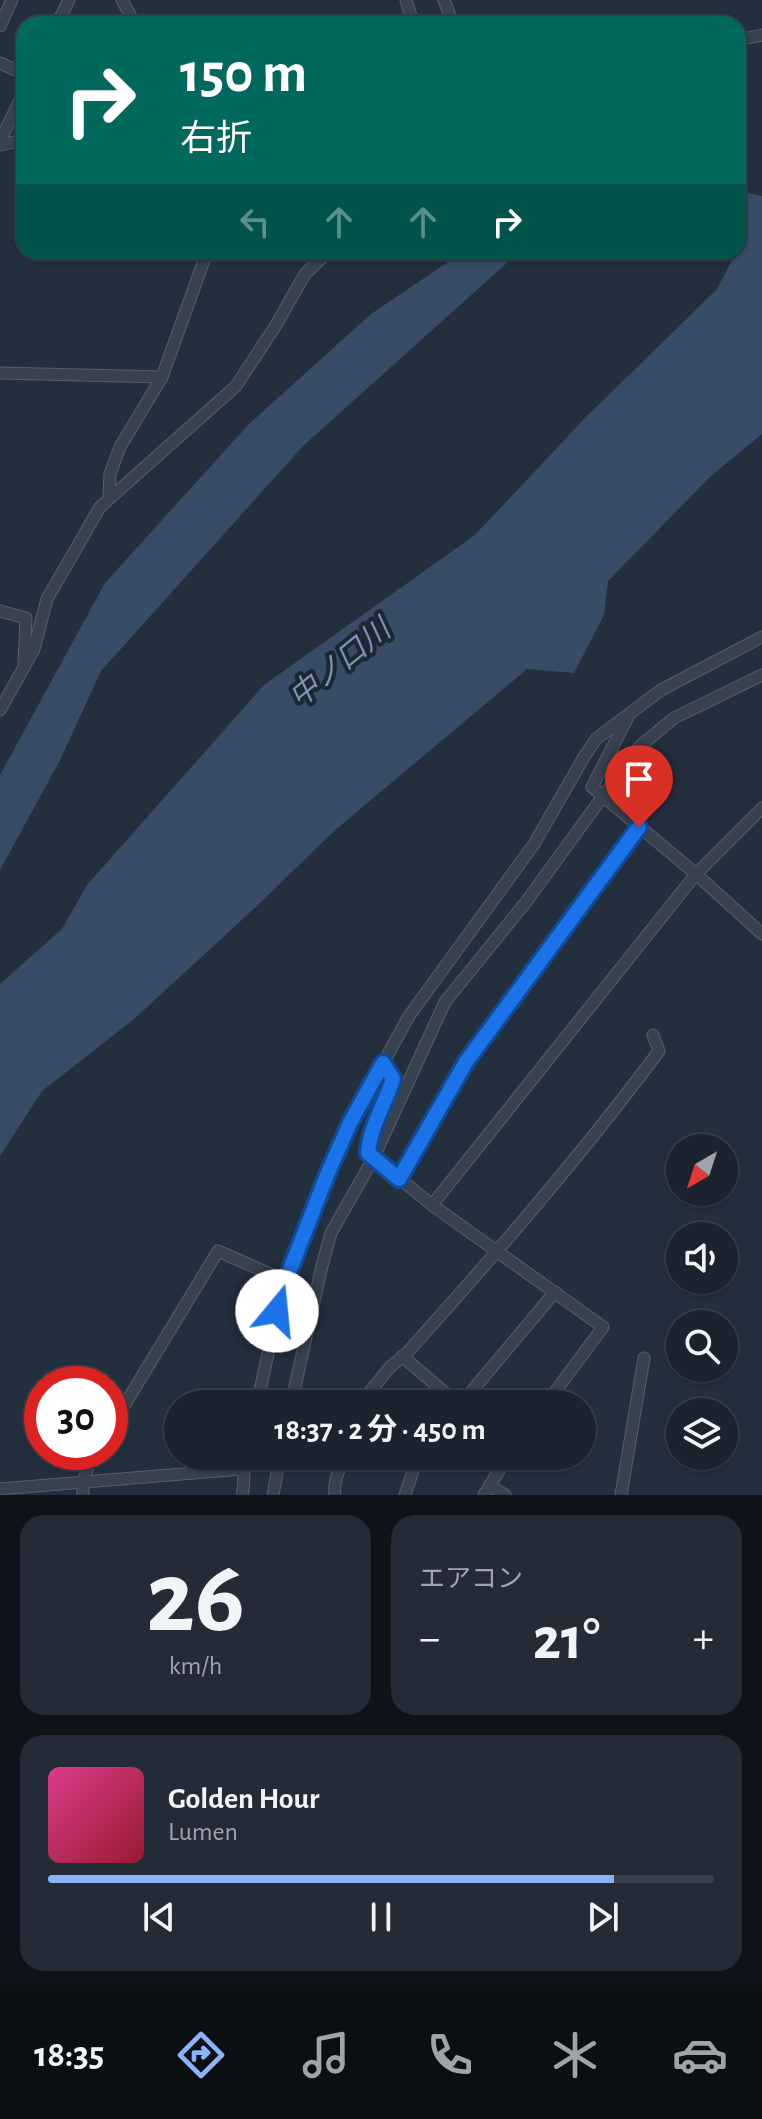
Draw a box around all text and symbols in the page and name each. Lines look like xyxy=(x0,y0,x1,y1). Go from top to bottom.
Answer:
text: 150 m xyxy=(180,46,307,102)
icon: right xyxy=(48,48,152,152)
text: 右折 xyxy=(180,121,252,157)
icon: left xyxy=(233,200,277,244)
icon: ahead xyxy=(317,200,361,244)
icon: ahead xyxy=(401,200,445,244)
icon: right xyxy=(485,200,529,244)
water label: 中ノ口川 xyxy=(283,611,398,713)
pin xyxy=(605,745,673,827)
icon: arrive xyxy=(617,757,661,801)
north arrow xyxy=(666,1134,738,1206)
map controls xyxy=(666,1134,738,1470)
button: sound xyxy=(666,1222,738,1294)
position arrow xyxy=(235,1269,319,1353)
button: search xyxy=(666,1310,738,1382)
speed limit sign: 30 xyxy=(24,1366,128,1470)
button: layers xyxy=(666,1398,738,1470)
text: 18:37 · 2 分 · 450 m xyxy=(274,1415,486,1445)
text: 26 xyxy=(146,1547,245,1651)
text: エアコン xyxy=(419,1566,523,1592)
text: 21° xyxy=(533,1610,600,1670)
text: − xyxy=(419,1617,440,1661)
text: + xyxy=(693,1617,714,1661)
text: km/h xyxy=(169,1653,222,1679)
text: Golden Hour xyxy=(168,1784,320,1814)
text: Lumen xyxy=(168,1819,238,1845)
icon: previous xyxy=(137,1895,181,1939)
icon: pause xyxy=(359,1895,403,1939)
icon: next xyxy=(581,1895,625,1939)
icon: directions xyxy=(173,2027,229,2083)
icon: music xyxy=(298,2027,354,2083)
icon: phone xyxy=(422,2027,478,2083)
icon: climate xyxy=(547,2027,603,2083)
icon: car xyxy=(672,2027,728,2083)
text: 18:35 xyxy=(34,2037,104,2073)

